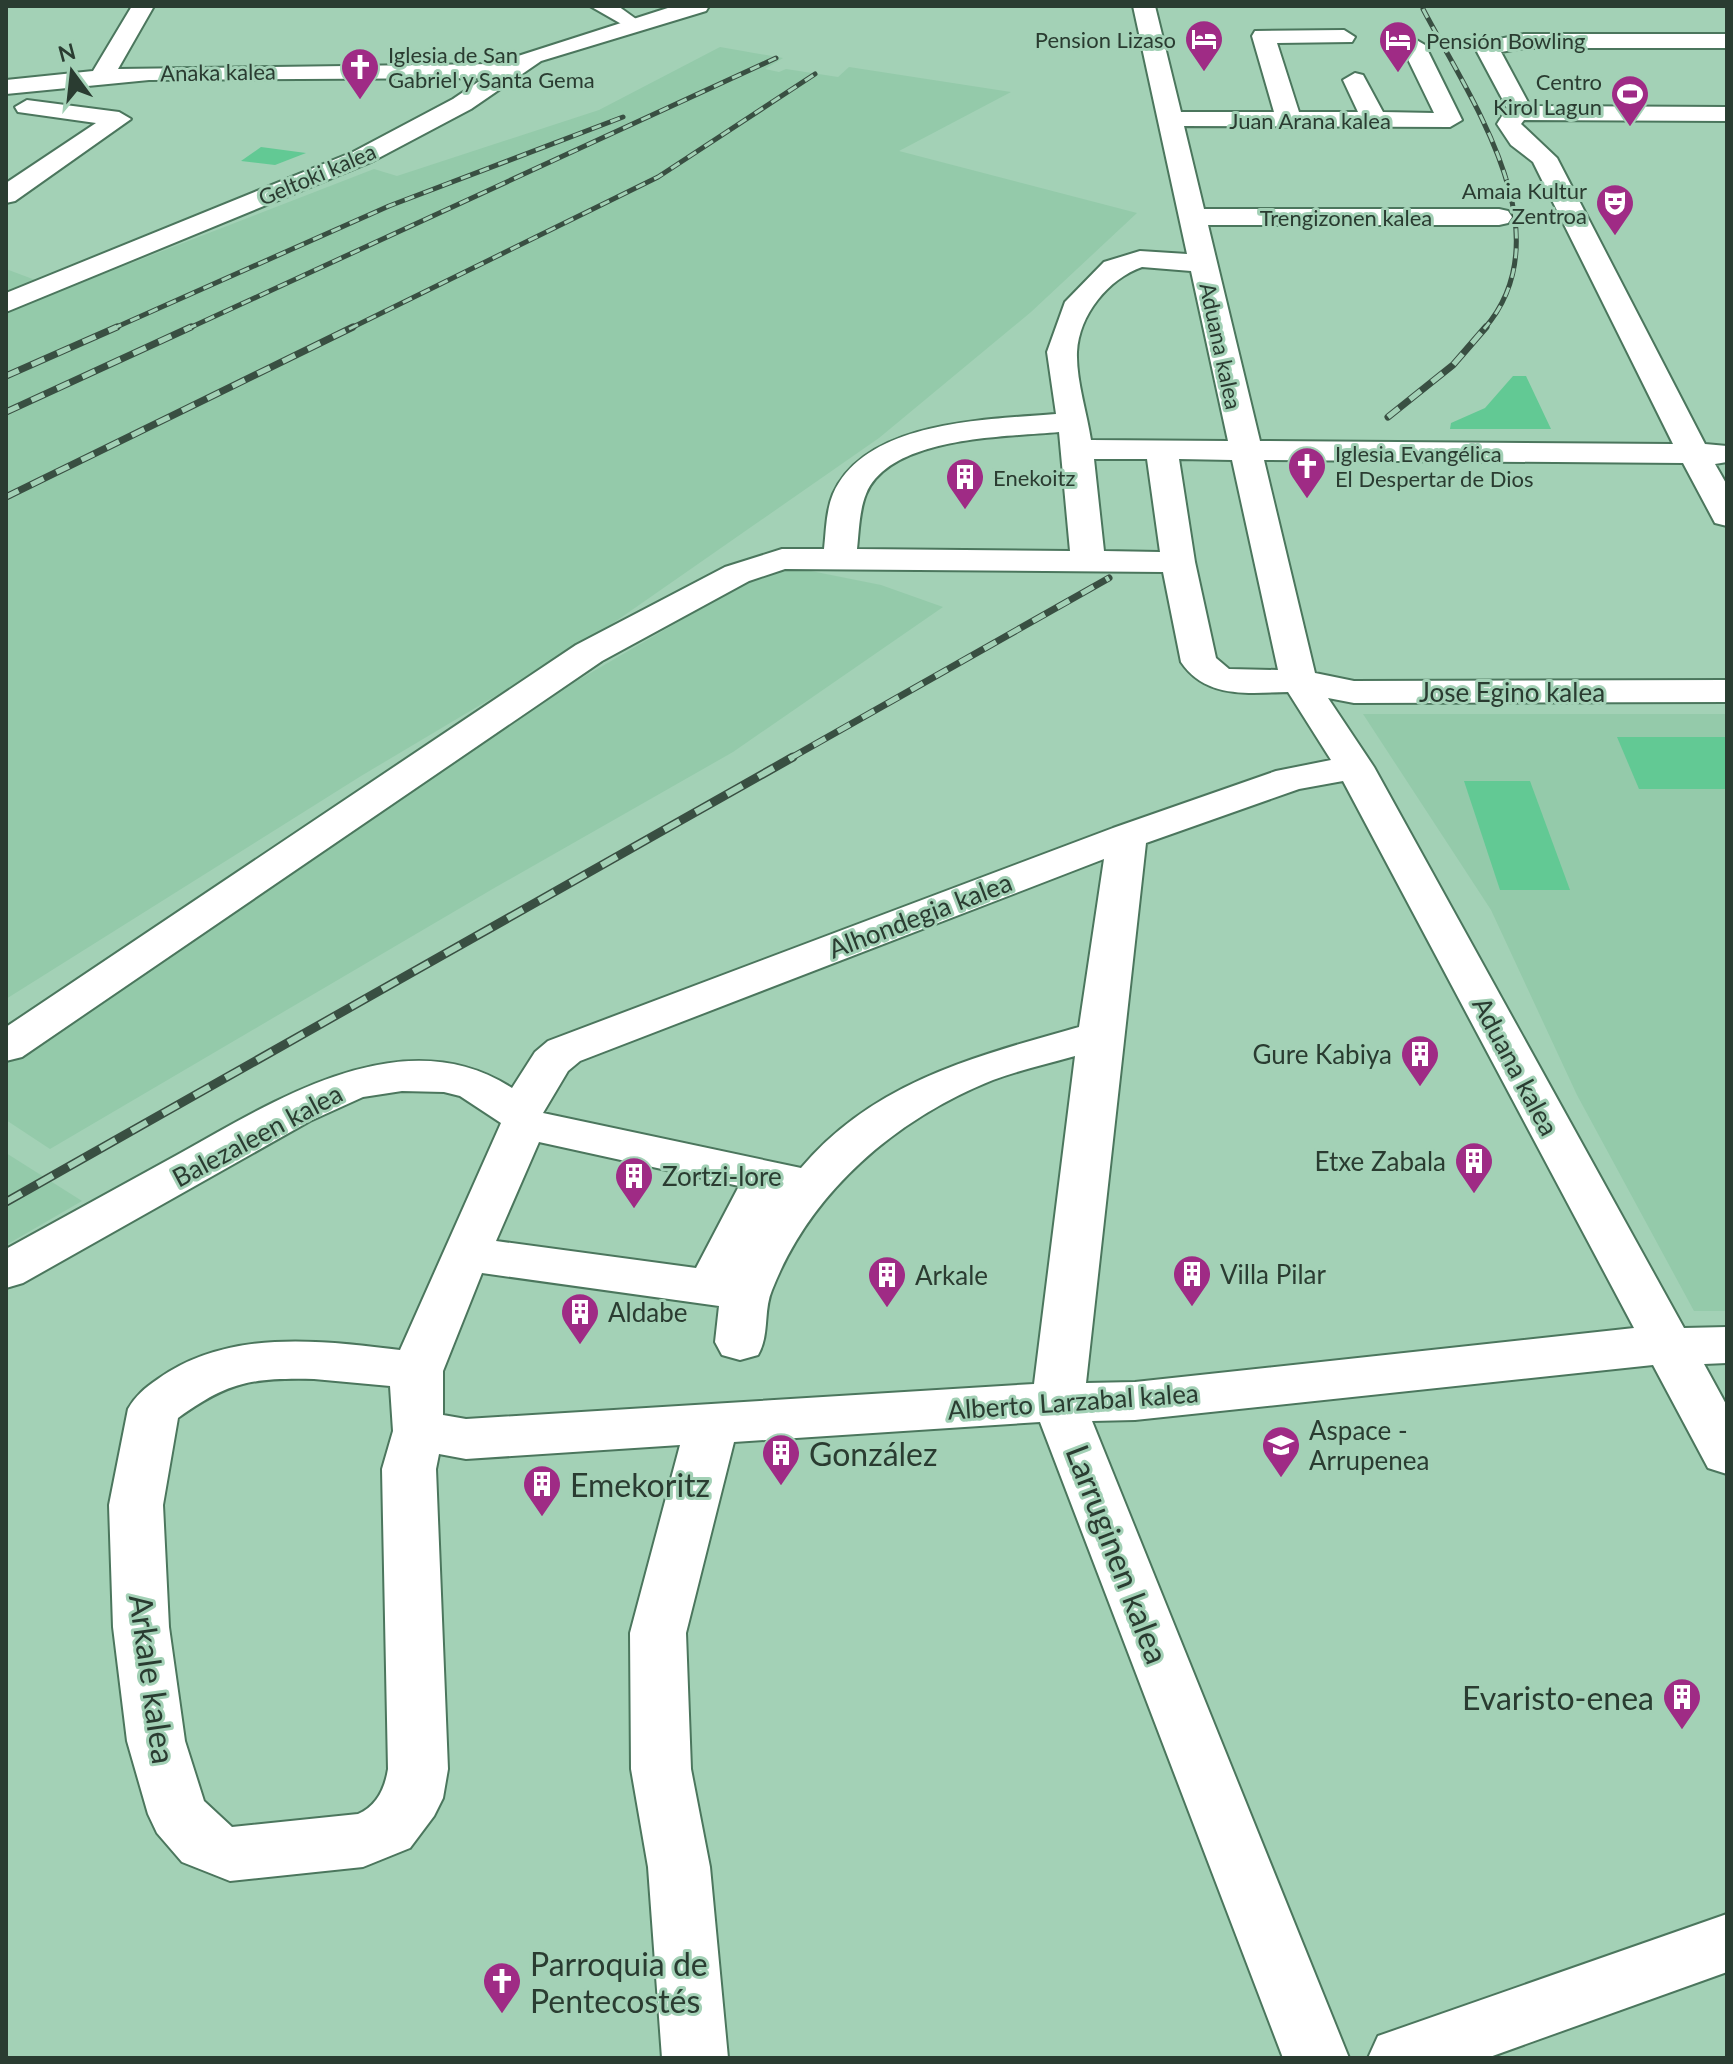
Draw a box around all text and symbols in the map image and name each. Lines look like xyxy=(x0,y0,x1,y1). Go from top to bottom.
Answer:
hotel icon: Pension Lizaso xyxy=(1183,18,1225,73)
hotel icon: Pensión Bowling xyxy=(1377,19,1419,74)
place label: Pension Lizaso xyxy=(1035,26,1176,53)
place label: Pensión Bowling xyxy=(1426,27,1586,54)
north arrow xyxy=(32,32,112,112)
text: N xyxy=(55,37,78,67)
place label: Iglesia de San Gabriel y Santa Gema xyxy=(388,41,595,93)
church icon: Iglesia de San Gabriel y Santa Gema xyxy=(339,46,381,101)
street label: Anaka kalea xyxy=(160,57,276,87)
place label: Centro Kirol Lagun xyxy=(1493,68,1602,120)
sports icon: Centro Kirol Lagun xyxy=(1609,73,1651,128)
street label: Juan Arana kalea xyxy=(1229,107,1391,134)
street label: Geltoki kalea xyxy=(254,137,380,211)
place label: Amaia Kultur Zentroa xyxy=(1462,177,1587,229)
theatre icon: Amaia Kultur Zentroa xyxy=(1594,182,1636,237)
street label: Trengizonen kalea xyxy=(1260,204,1432,231)
street label: Aduana kalea xyxy=(1194,280,1248,412)
place label: Iglesia Evangélica El Despertar de Dios xyxy=(1335,440,1533,492)
church icon: Iglesia Evangélica El Despertar de Dios xyxy=(1286,445,1328,500)
building icon: Enekoitz xyxy=(944,456,986,511)
place label: Enekoitz xyxy=(993,464,1075,491)
street label: Jose Egino kalea xyxy=(1419,676,1605,708)
street label: Alhondegia kalea xyxy=(824,865,1016,965)
street label: Aduana kalea xyxy=(1466,991,1566,1141)
building icon: Gure Kabiya xyxy=(1399,1033,1441,1088)
place label: Gure Kabiya xyxy=(1252,1038,1392,1070)
street label: Balezaleen kalea xyxy=(167,1077,347,1193)
building icon: Etxe Zabala xyxy=(1453,1140,1495,1195)
place label: Etxe Zabala xyxy=(1314,1145,1446,1177)
building icon: Zortzi-lore xyxy=(613,1155,655,1210)
place label: Zortzi-lore xyxy=(662,1160,782,1192)
building icon: Villa Pilar xyxy=(1171,1253,1213,1308)
building icon: Arkale xyxy=(866,1254,908,1309)
place label: Villa Pilar xyxy=(1220,1258,1327,1290)
place label: Arkale xyxy=(915,1259,988,1291)
building icon: Aldabe xyxy=(559,1291,601,1346)
place label: Aldabe xyxy=(608,1296,687,1328)
street label: Alberto Larzabal kalea xyxy=(946,1376,1200,1426)
place label: Aspace - Arrupenea xyxy=(1309,1414,1429,1476)
school or university icon: Aspace - Arrupenea xyxy=(1260,1424,1302,1479)
building icon: González xyxy=(760,1432,802,1487)
place label: González xyxy=(809,1434,937,1473)
street label: Larruginen kalea xyxy=(1058,1439,1178,1669)
building icon: Emekoritz xyxy=(521,1463,563,1518)
place label: Emekoritz xyxy=(570,1465,710,1504)
street label: Arkale kalea xyxy=(122,1592,184,1766)
building icon: Evaristo-enea xyxy=(1661,1676,1703,1731)
place label: Evaristo-enea xyxy=(1462,1678,1654,1717)
place label: Parroquia de Pentecostés xyxy=(530,1944,708,2020)
church icon: Parroquia de Pentecostés xyxy=(481,1960,523,2015)

